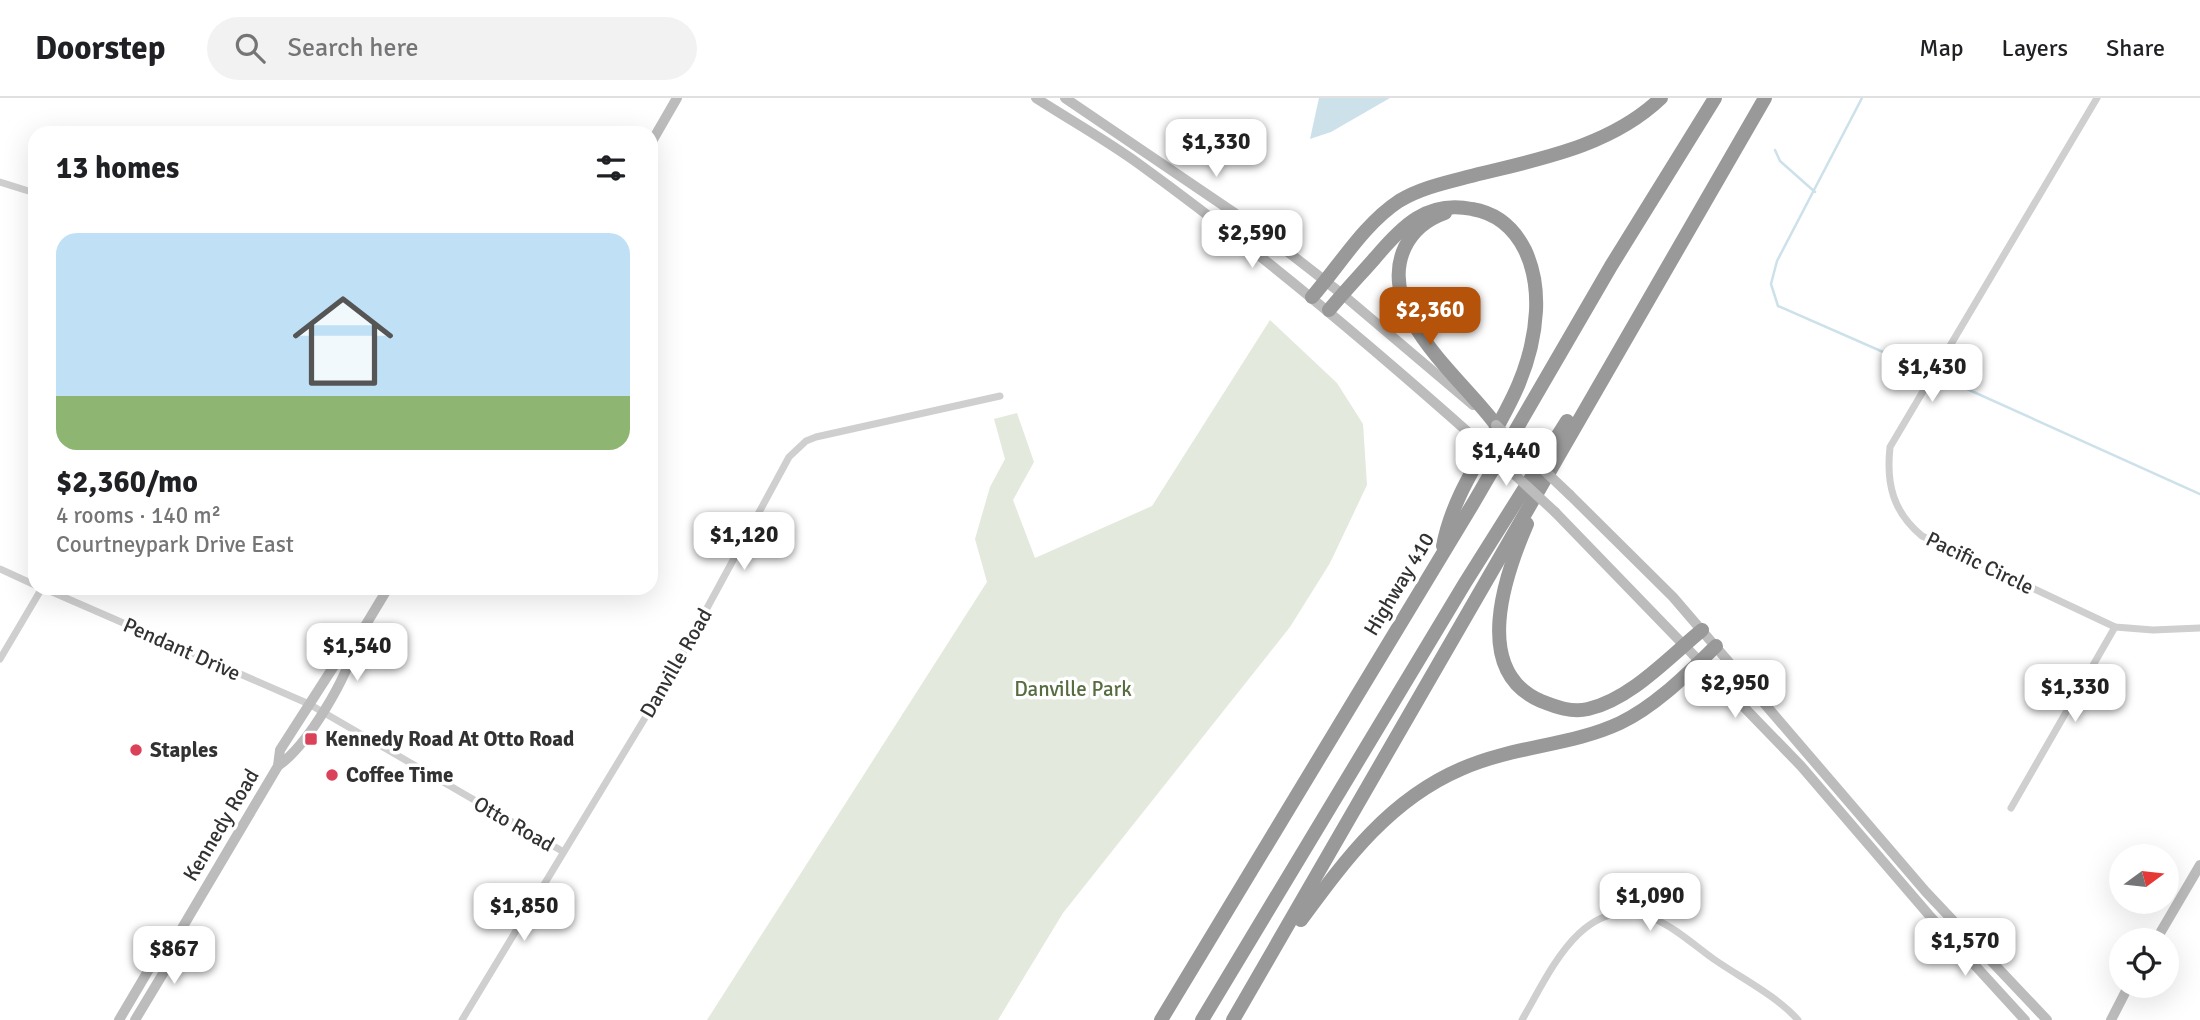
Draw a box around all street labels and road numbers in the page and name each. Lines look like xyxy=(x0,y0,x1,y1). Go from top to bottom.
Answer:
street label: Pacific Circle xyxy=(1922,526,2038,600)
street label: Highway 410 xyxy=(1358,528,1440,640)
street label: Danville Road xyxy=(634,604,718,722)
street label: Pendant Drive xyxy=(119,612,245,686)
street label: Kennedy Road xyxy=(177,764,265,886)
street label: Otto Road xyxy=(469,791,559,857)

